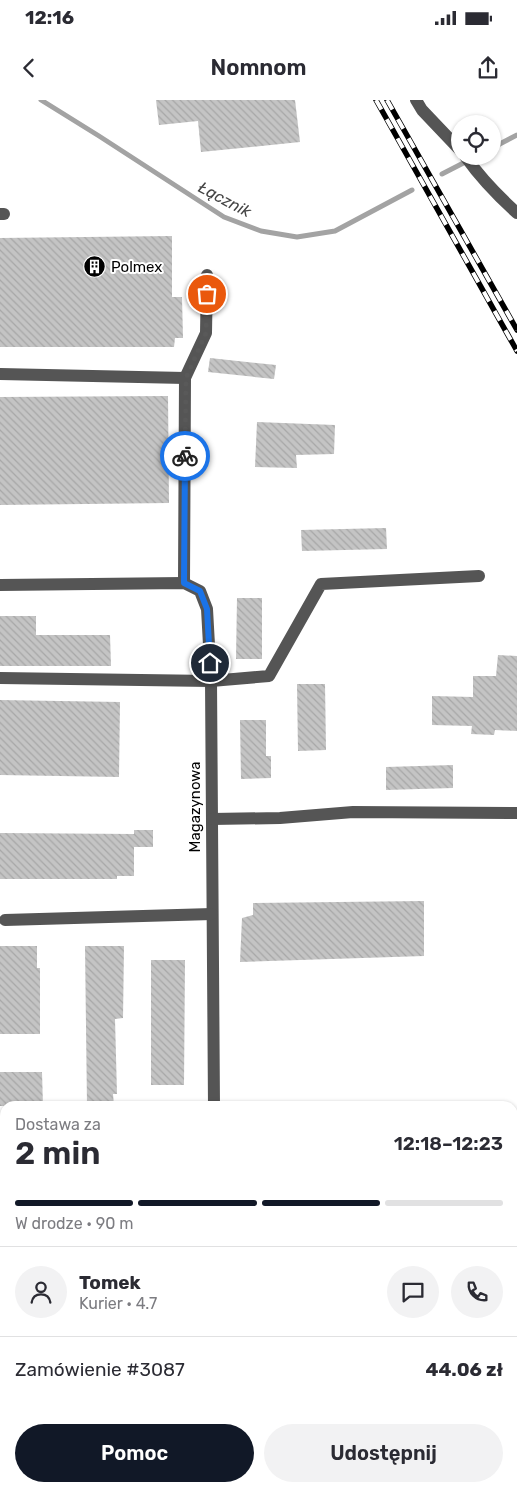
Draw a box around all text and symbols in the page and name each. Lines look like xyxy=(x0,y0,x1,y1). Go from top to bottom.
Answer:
text: 12:16 xyxy=(25,6,74,29)
icon: back xyxy=(15,54,43,82)
text: Nomnom xyxy=(210,54,307,81)
icon: share xyxy=(474,54,502,82)
map controls xyxy=(451,115,501,165)
button: locate xyxy=(451,115,501,165)
water label: Łącznik xyxy=(195,178,255,222)
building icon: Polmex xyxy=(83,255,107,279)
place label: Polmex xyxy=(111,258,162,276)
pin xyxy=(186,273,228,315)
icon: bag xyxy=(193,280,221,308)
courier xyxy=(160,431,210,481)
icon: bike xyxy=(171,442,199,470)
pin xyxy=(189,642,231,684)
icon: home xyxy=(196,649,224,677)
street label: Magazynowa xyxy=(186,762,204,852)
text: Dostawa za xyxy=(15,1115,101,1134)
text: 12:18–12:23 xyxy=(394,1132,503,1155)
text: 2 min xyxy=(15,1134,100,1172)
text: W drodze · 90 m xyxy=(15,1214,134,1233)
button: person xyxy=(15,1266,67,1318)
button: chat xyxy=(387,1266,439,1318)
button: phone xyxy=(451,1266,503,1318)
text: Tomek xyxy=(79,1271,141,1294)
text: Kurier · 4.7 xyxy=(79,1294,157,1313)
text: Zamówienie #3087 xyxy=(15,1358,185,1381)
text: 44.06 zł xyxy=(426,1358,503,1381)
button: Pomoc xyxy=(15,1424,254,1482)
button: Udostępnij xyxy=(264,1424,503,1482)

